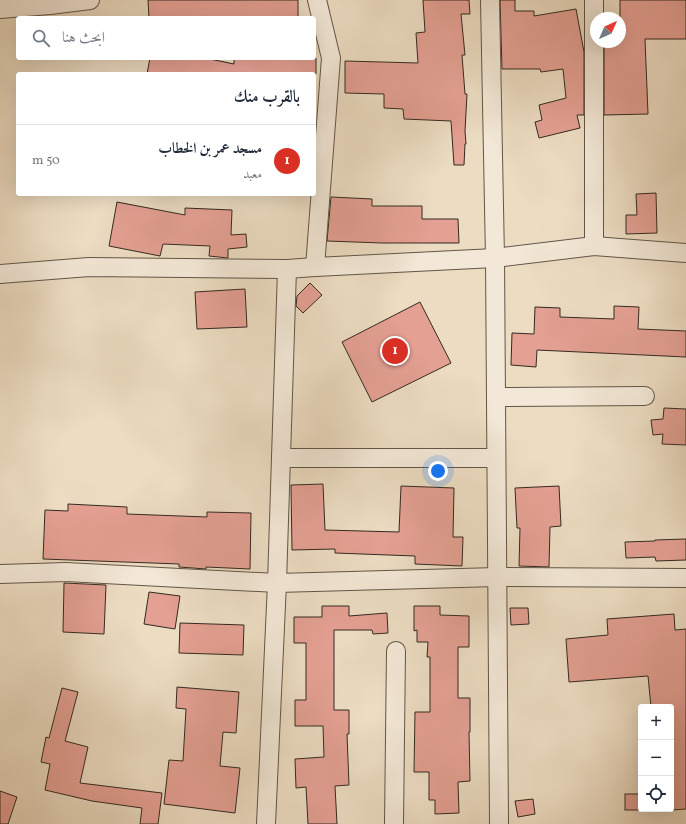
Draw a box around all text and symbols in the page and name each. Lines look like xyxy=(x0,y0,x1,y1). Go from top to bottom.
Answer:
north arrow xyxy=(590,12,626,48)
search box xyxy=(16,16,316,60)
icon: search xyxy=(30,27,52,49)
text: ابحث هنا xyxy=(62,28,105,49)
text: بالقرب منك xyxy=(234,86,300,109)
text: مسجد عمر بن الخطاب xyxy=(158,139,262,160)
text: 50 m xyxy=(32,152,60,170)
text: 1 xyxy=(284,152,290,170)
text: معبد xyxy=(243,166,262,184)
pin: 1 xyxy=(382,336,408,366)
your location xyxy=(428,461,448,481)
map controls xyxy=(638,704,674,812)
button: + xyxy=(638,704,674,740)
button: − xyxy=(638,740,674,776)
button: locate xyxy=(638,776,674,812)

